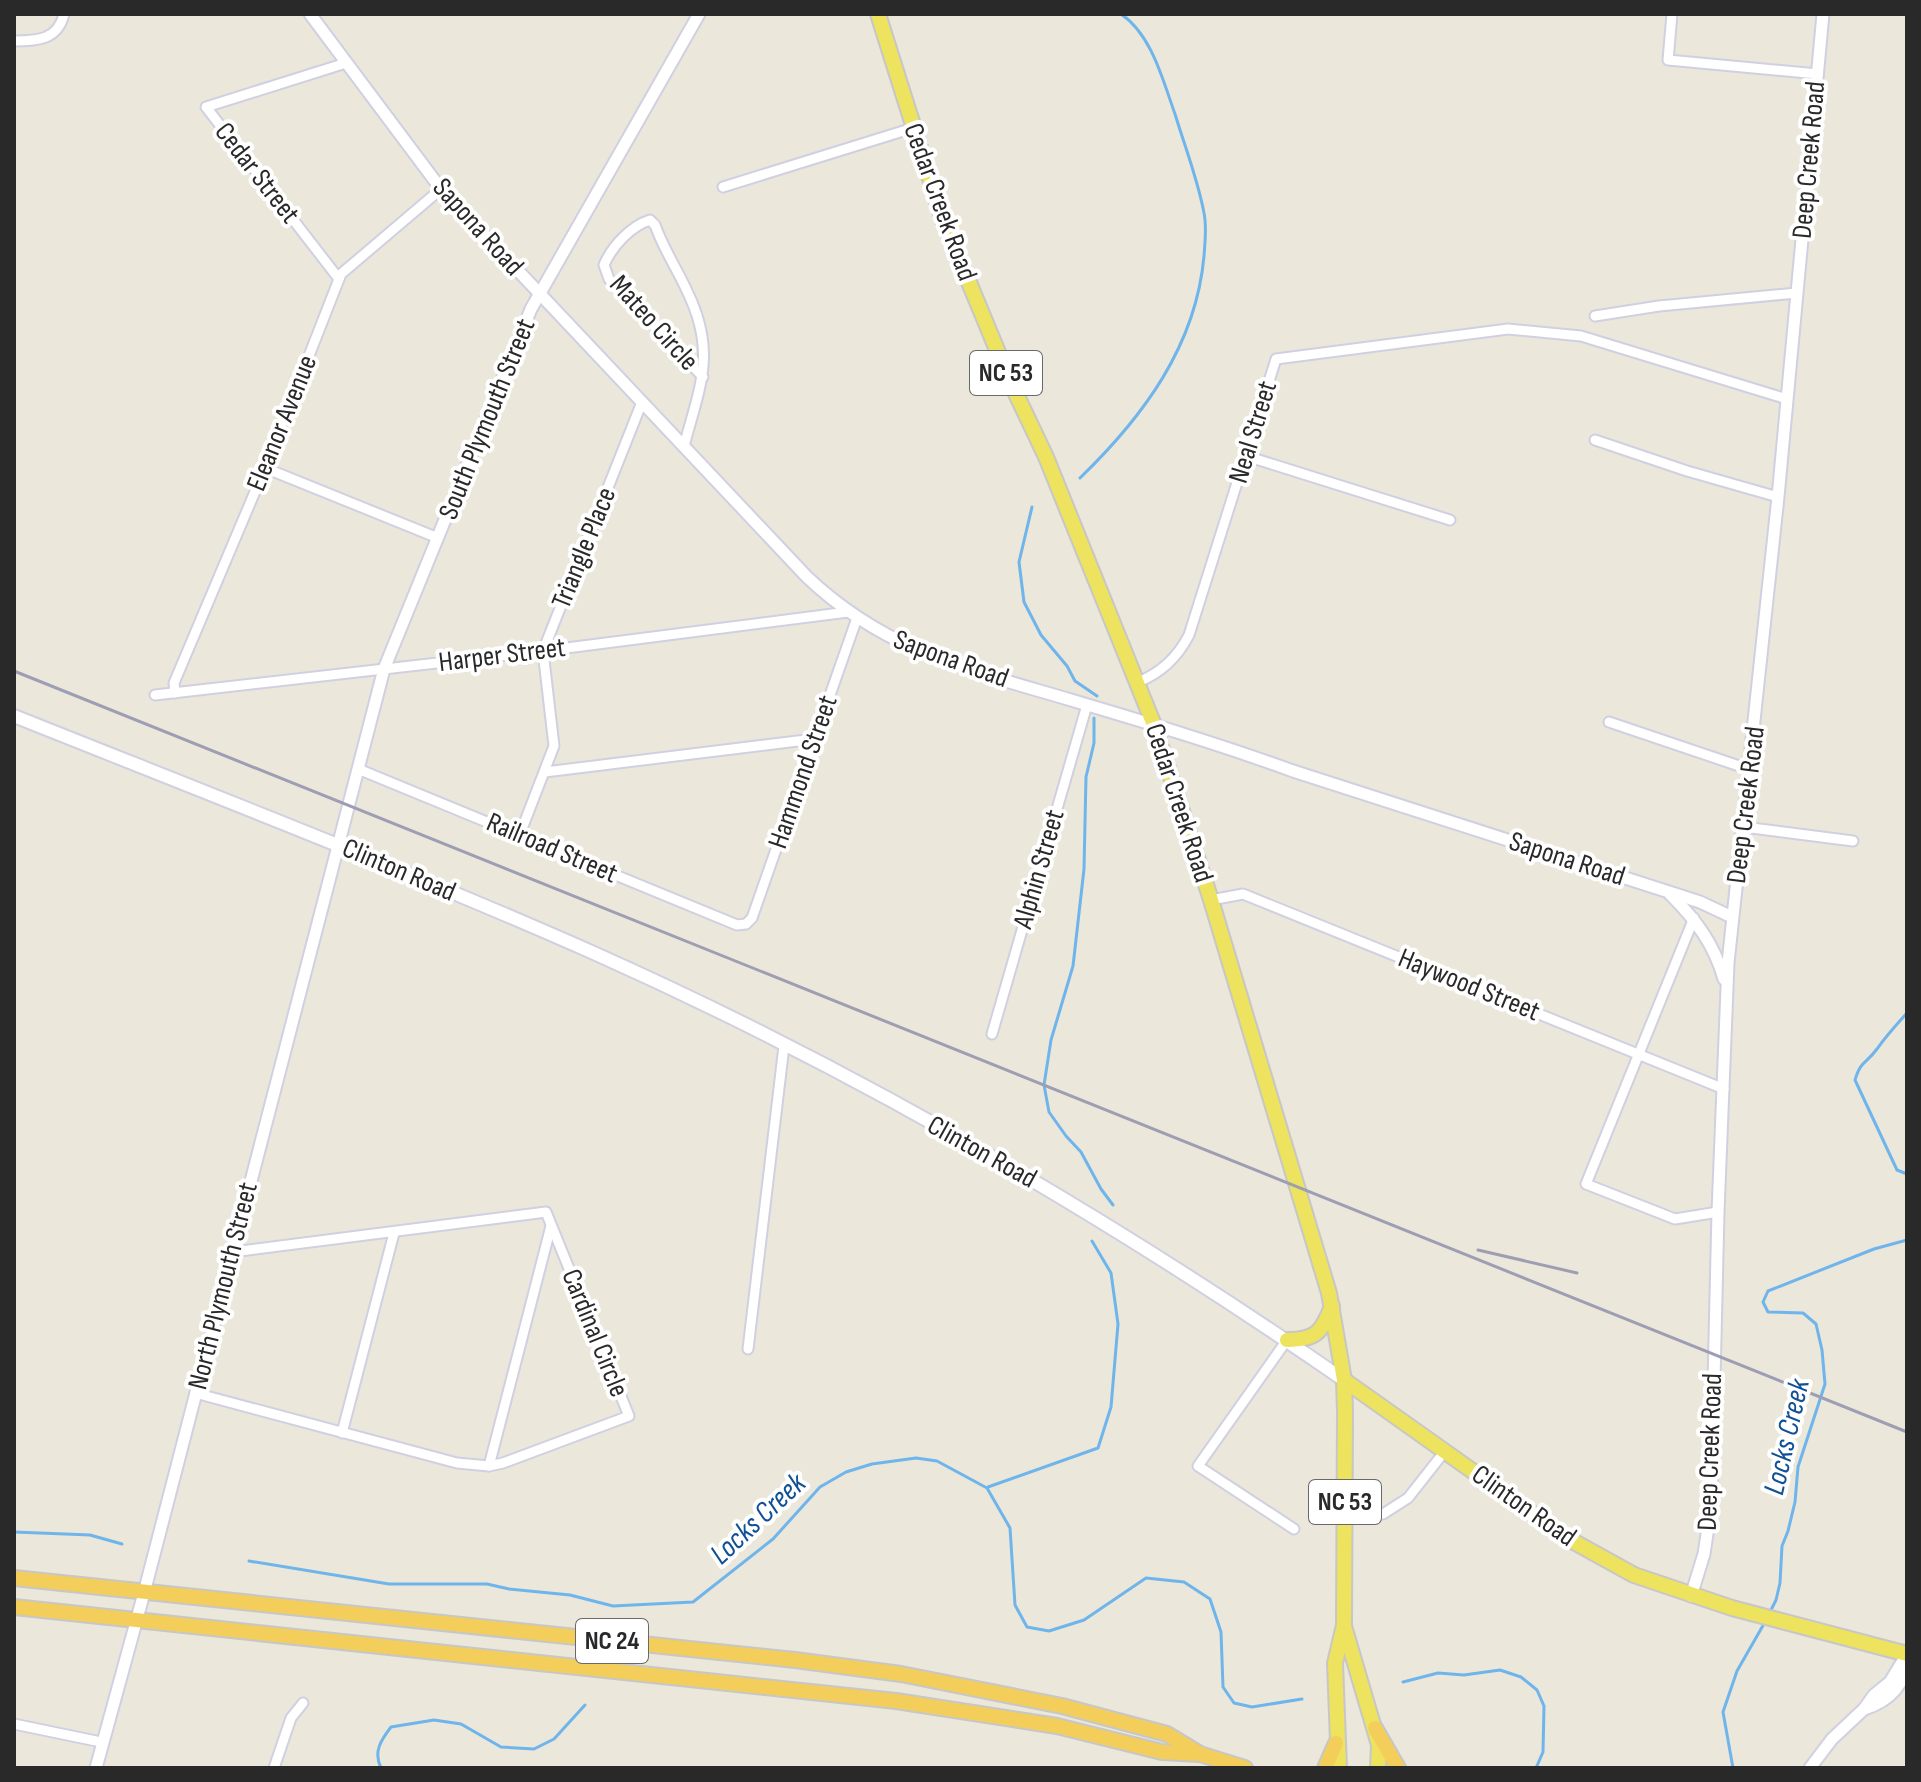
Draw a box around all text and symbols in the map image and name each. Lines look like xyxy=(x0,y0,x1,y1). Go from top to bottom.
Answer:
street label: Deep Creek Road xyxy=(1786,80,1832,240)
street label: Cedar Street xyxy=(207,116,307,230)
street label: Cedar Creek Road xyxy=(896,119,984,285)
street label: Sapona Road xyxy=(426,171,530,283)
street label: Mateo Circle xyxy=(603,268,705,378)
street label: South Plymouth Street xyxy=(432,314,542,524)
street label: Eleanor Avenue xyxy=(240,350,324,496)
road number: NC 53 xyxy=(970,351,1042,395)
street label: Neal Street xyxy=(1222,377,1284,487)
street label: Triangle Place xyxy=(545,483,623,613)
street label: Sapona Road xyxy=(889,623,1013,695)
street label: Harper Street xyxy=(437,631,567,679)
street label: Hammond Street xyxy=(761,691,845,853)
street label: Cedar Creek Road xyxy=(1138,719,1220,887)
street label: Deep Creek Road xyxy=(1720,725,1772,885)
street label: Railroad Street xyxy=(482,806,622,890)
street label: Alphin Street xyxy=(1006,806,1072,933)
street label: Sapona Road xyxy=(1505,825,1629,893)
street label: Clinton Road xyxy=(337,831,461,909)
street label: Haywood Street xyxy=(1393,942,1545,1028)
street label: Clinton Road xyxy=(922,1109,1042,1195)
street label: North Plymouth Street xyxy=(181,1179,265,1393)
street label: Cardinal Circle xyxy=(554,1264,636,1402)
street label: Deep Creek Road xyxy=(1691,1373,1729,1531)
water label: Locks Creek xyxy=(1756,1375,1818,1498)
street label: Clinton Road xyxy=(1465,1458,1583,1554)
water label: Locks Creek xyxy=(703,1465,814,1572)
road number: NC 53 xyxy=(1309,1480,1381,1524)
road number: NC 24 xyxy=(576,1619,648,1663)

